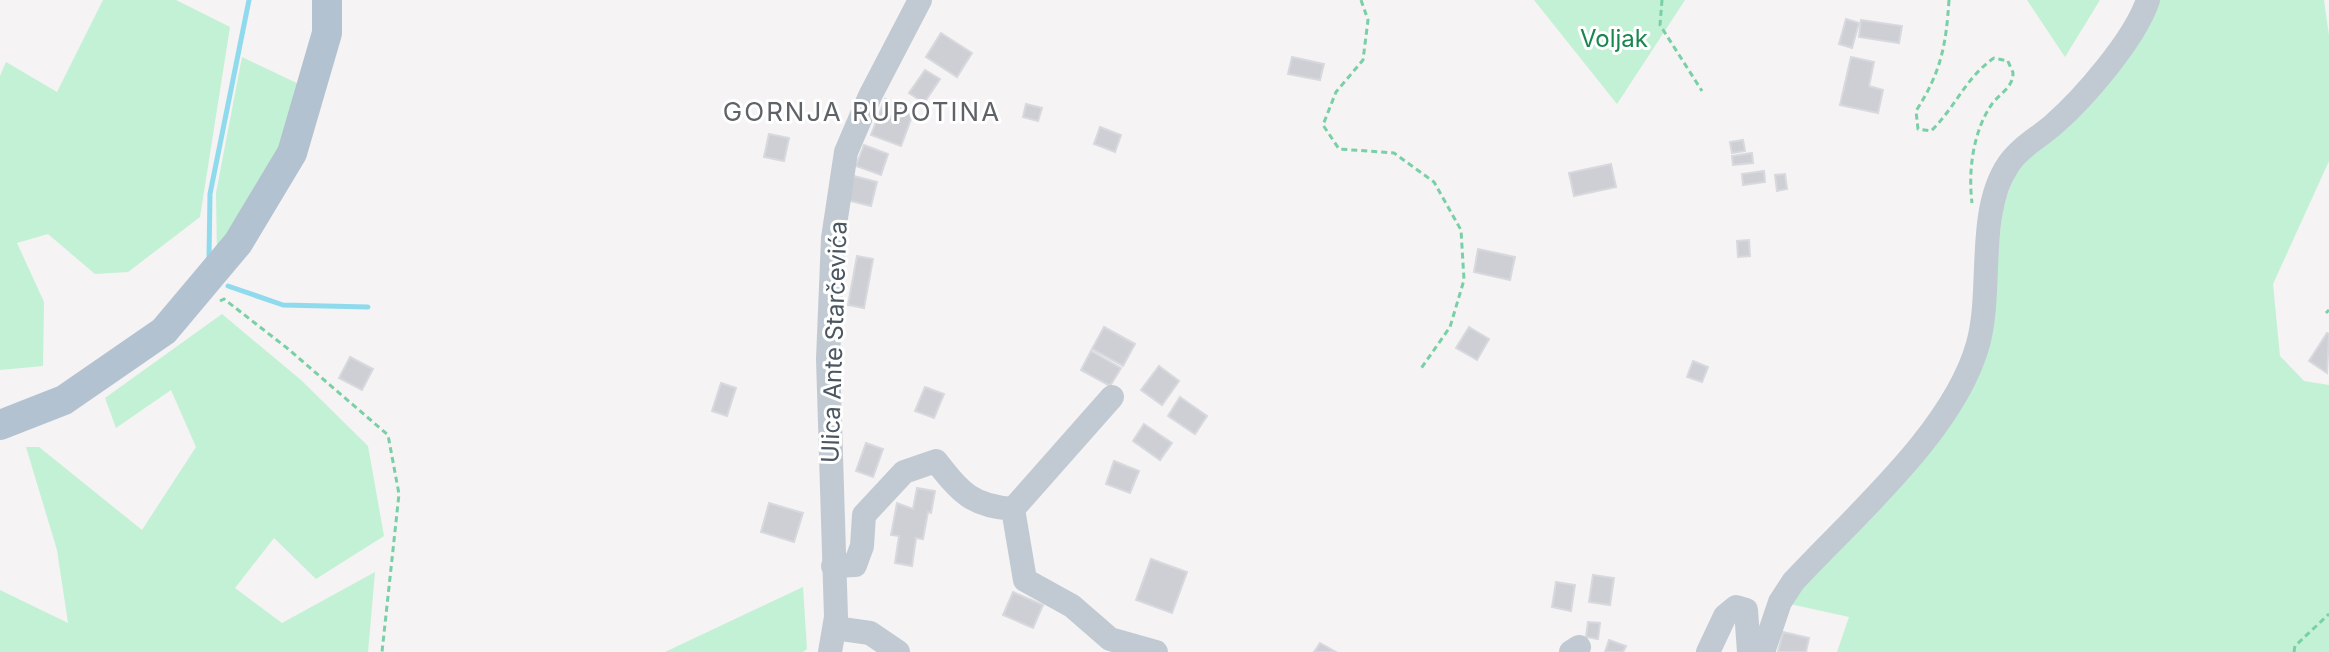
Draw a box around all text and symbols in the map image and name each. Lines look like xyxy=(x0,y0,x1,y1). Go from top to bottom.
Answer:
park label: Voljak xyxy=(1580,24,1648,53)
district label: GORNJA RUPOTINA xyxy=(723,96,1001,127)
street label: Ulica Ante Starčevića xyxy=(815,220,853,464)

